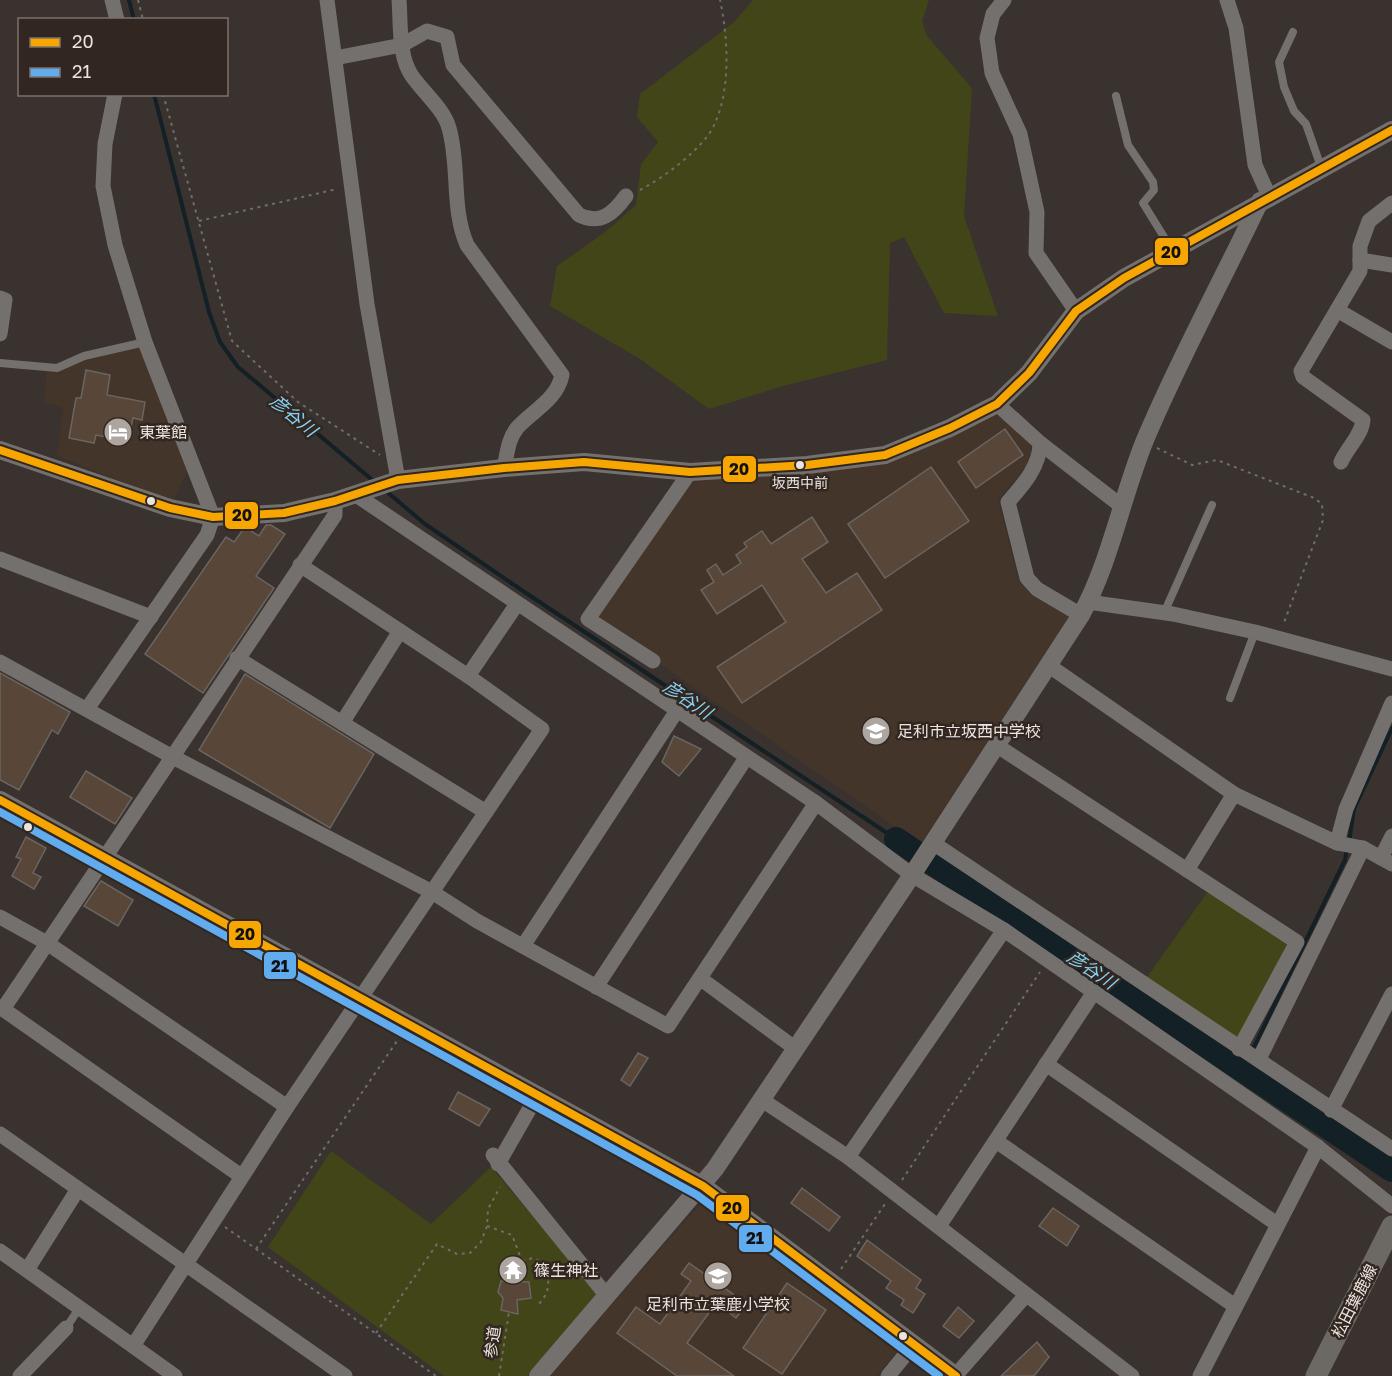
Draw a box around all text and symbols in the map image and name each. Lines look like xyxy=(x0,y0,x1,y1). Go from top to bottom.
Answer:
legend xyxy=(18,18,228,96)
text: 20 xyxy=(72,30,94,52)
text: 21 xyxy=(72,60,91,82)
line badge: 20 xyxy=(1154,237,1189,266)
text: 20 xyxy=(1161,242,1181,262)
water label: 彦谷川 xyxy=(266,389,323,442)
hotel icon: 東葉館 xyxy=(102,416,134,448)
place label: 東葉館 xyxy=(139,422,187,442)
line badge: 20 xyxy=(722,455,757,483)
text: 20 xyxy=(729,459,749,479)
marker: 坂西中前 xyxy=(794,459,806,471)
place label: 坂西中前 xyxy=(772,474,828,491)
unlabelled marker xyxy=(145,495,157,507)
line badge: 20 xyxy=(224,501,259,530)
text: 20 xyxy=(232,505,252,525)
water label: 彦谷川 xyxy=(659,675,718,724)
school or university icon: 足利市立坂西中学校 xyxy=(860,715,892,747)
place label: 足利市立坂西中学校 xyxy=(897,721,1041,741)
unlabelled marker xyxy=(22,821,34,833)
line badge: 20 xyxy=(228,920,262,949)
text: 20 xyxy=(235,924,255,944)
water label: 彦谷川 xyxy=(1063,945,1122,994)
line badge: 21 xyxy=(263,951,297,980)
text: 21 xyxy=(271,956,289,976)
line badge: 20 xyxy=(715,1194,750,1222)
text: 20 xyxy=(722,1198,742,1218)
line badge: 21 xyxy=(738,1224,773,1253)
text: 21 xyxy=(746,1228,764,1248)
temple icon: 篠生神社 xyxy=(497,1254,529,1286)
place label: 篠生神社 xyxy=(534,1260,598,1280)
school or university icon: 足利市立葉鹿小学校 xyxy=(702,1260,734,1292)
street label: 松田葉鹿線 xyxy=(1327,1261,1381,1341)
place label: 足利市立葉鹿小学校 xyxy=(646,1294,790,1314)
street label: 参道 xyxy=(480,1325,504,1359)
unlabelled marker xyxy=(897,1330,909,1342)

